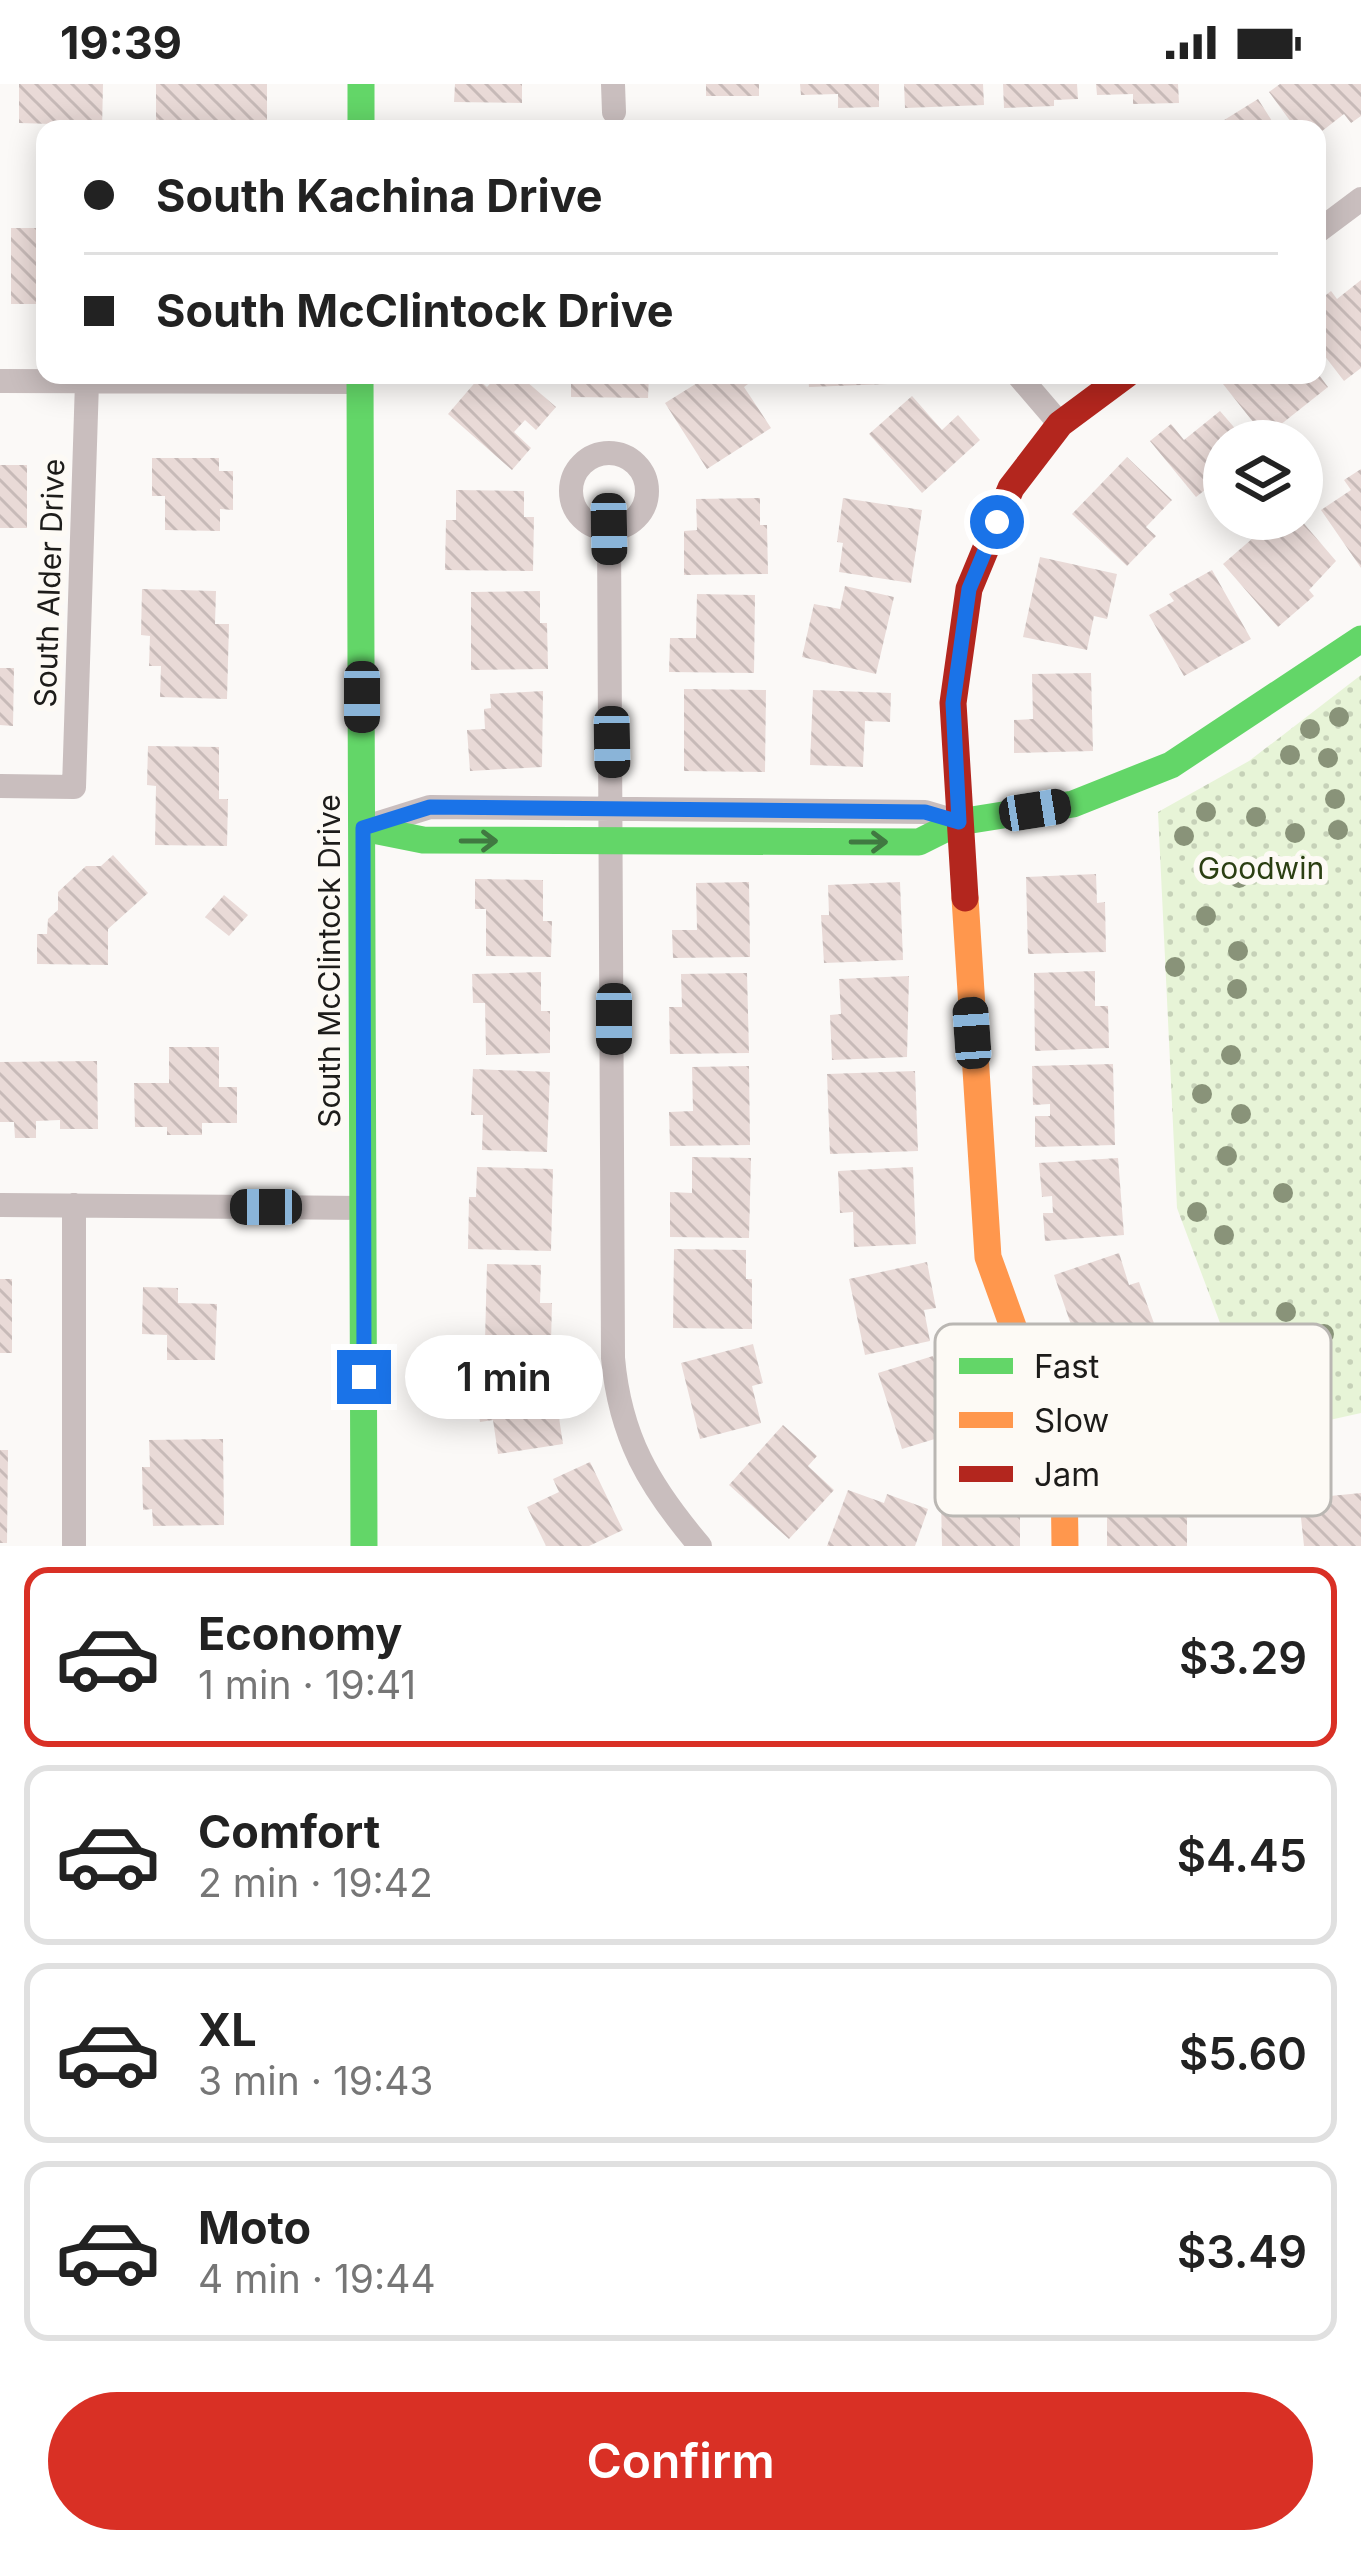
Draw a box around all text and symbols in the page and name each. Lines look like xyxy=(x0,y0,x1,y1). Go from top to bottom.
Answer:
text: 19:39 xyxy=(60,15,182,70)
text: South Kachina Drive xyxy=(156,168,603,223)
text: South McClintock Drive xyxy=(156,283,674,338)
map controls xyxy=(1203,420,1323,540)
button: layers xyxy=(1203,420,1323,540)
street label: South Alder Drive xyxy=(27,458,71,708)
car xyxy=(590,493,628,565)
route start xyxy=(970,495,1024,549)
car xyxy=(344,661,380,733)
car xyxy=(593,706,631,778)
car xyxy=(997,787,1073,833)
street label: South McClintock Drive xyxy=(311,794,347,1128)
one-way arrow xyxy=(459,830,498,852)
one-way arrow xyxy=(849,831,888,853)
park label: Goodwin xyxy=(1198,850,1324,886)
car xyxy=(596,983,632,1055)
car xyxy=(952,996,992,1070)
car xyxy=(230,1189,302,1225)
legend xyxy=(935,1324,1331,1516)
callout: 1 min xyxy=(406,1335,604,1419)
text: Fast xyxy=(1034,1346,1100,1386)
route end xyxy=(337,1350,391,1404)
text: 1 min xyxy=(456,1353,552,1400)
text: Slow xyxy=(1034,1400,1109,1440)
text: Jam xyxy=(1034,1454,1100,1494)
icon: car xyxy=(54,1603,162,1711)
text: Economy xyxy=(198,1606,402,1661)
text: $3.29 xyxy=(1179,1630,1307,1685)
text: 1 min · 19:41 xyxy=(198,1661,416,1708)
icon: car xyxy=(54,1801,162,1909)
text: Comfort xyxy=(198,1804,380,1859)
text: $4.45 xyxy=(1177,1828,1307,1883)
text: 2 min · 19:42 xyxy=(198,1859,433,1906)
icon: car xyxy=(54,1999,162,2107)
text: XL xyxy=(198,2002,257,2057)
text: $5.60 xyxy=(1179,2026,1307,2081)
text: 3 min · 19:43 xyxy=(198,2057,433,2104)
icon: car xyxy=(54,2197,162,2305)
text: Moto xyxy=(198,2200,311,2255)
text: $3.49 xyxy=(1177,2224,1307,2279)
text: 4 min · 19:44 xyxy=(198,2255,436,2302)
button: Confirm xyxy=(48,2392,1313,2530)

